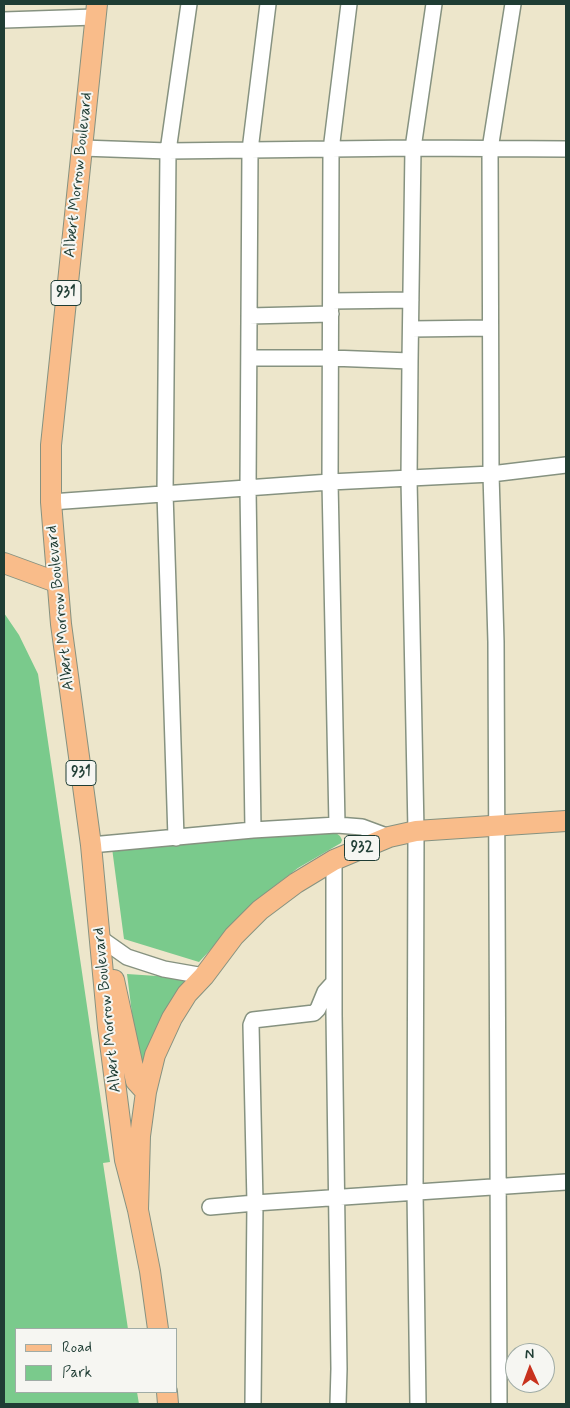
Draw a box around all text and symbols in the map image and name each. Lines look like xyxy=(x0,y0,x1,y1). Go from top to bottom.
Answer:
street label: Albert Morrow Boulevard xyxy=(61,91,97,259)
road number: 931 xyxy=(51,280,81,306)
street label: Albert Morrow Boulevard xyxy=(43,524,79,692)
road number: 931 xyxy=(66,760,96,786)
road number: 932 xyxy=(344,836,380,860)
street label: Albert Morrow Boulevard xyxy=(90,926,126,1094)
legend xyxy=(15,1328,178,1393)
text: Road xyxy=(62,1338,92,1358)
north arrow xyxy=(505,1343,555,1393)
text: N xyxy=(525,1345,534,1363)
text: Park xyxy=(62,1363,92,1383)

